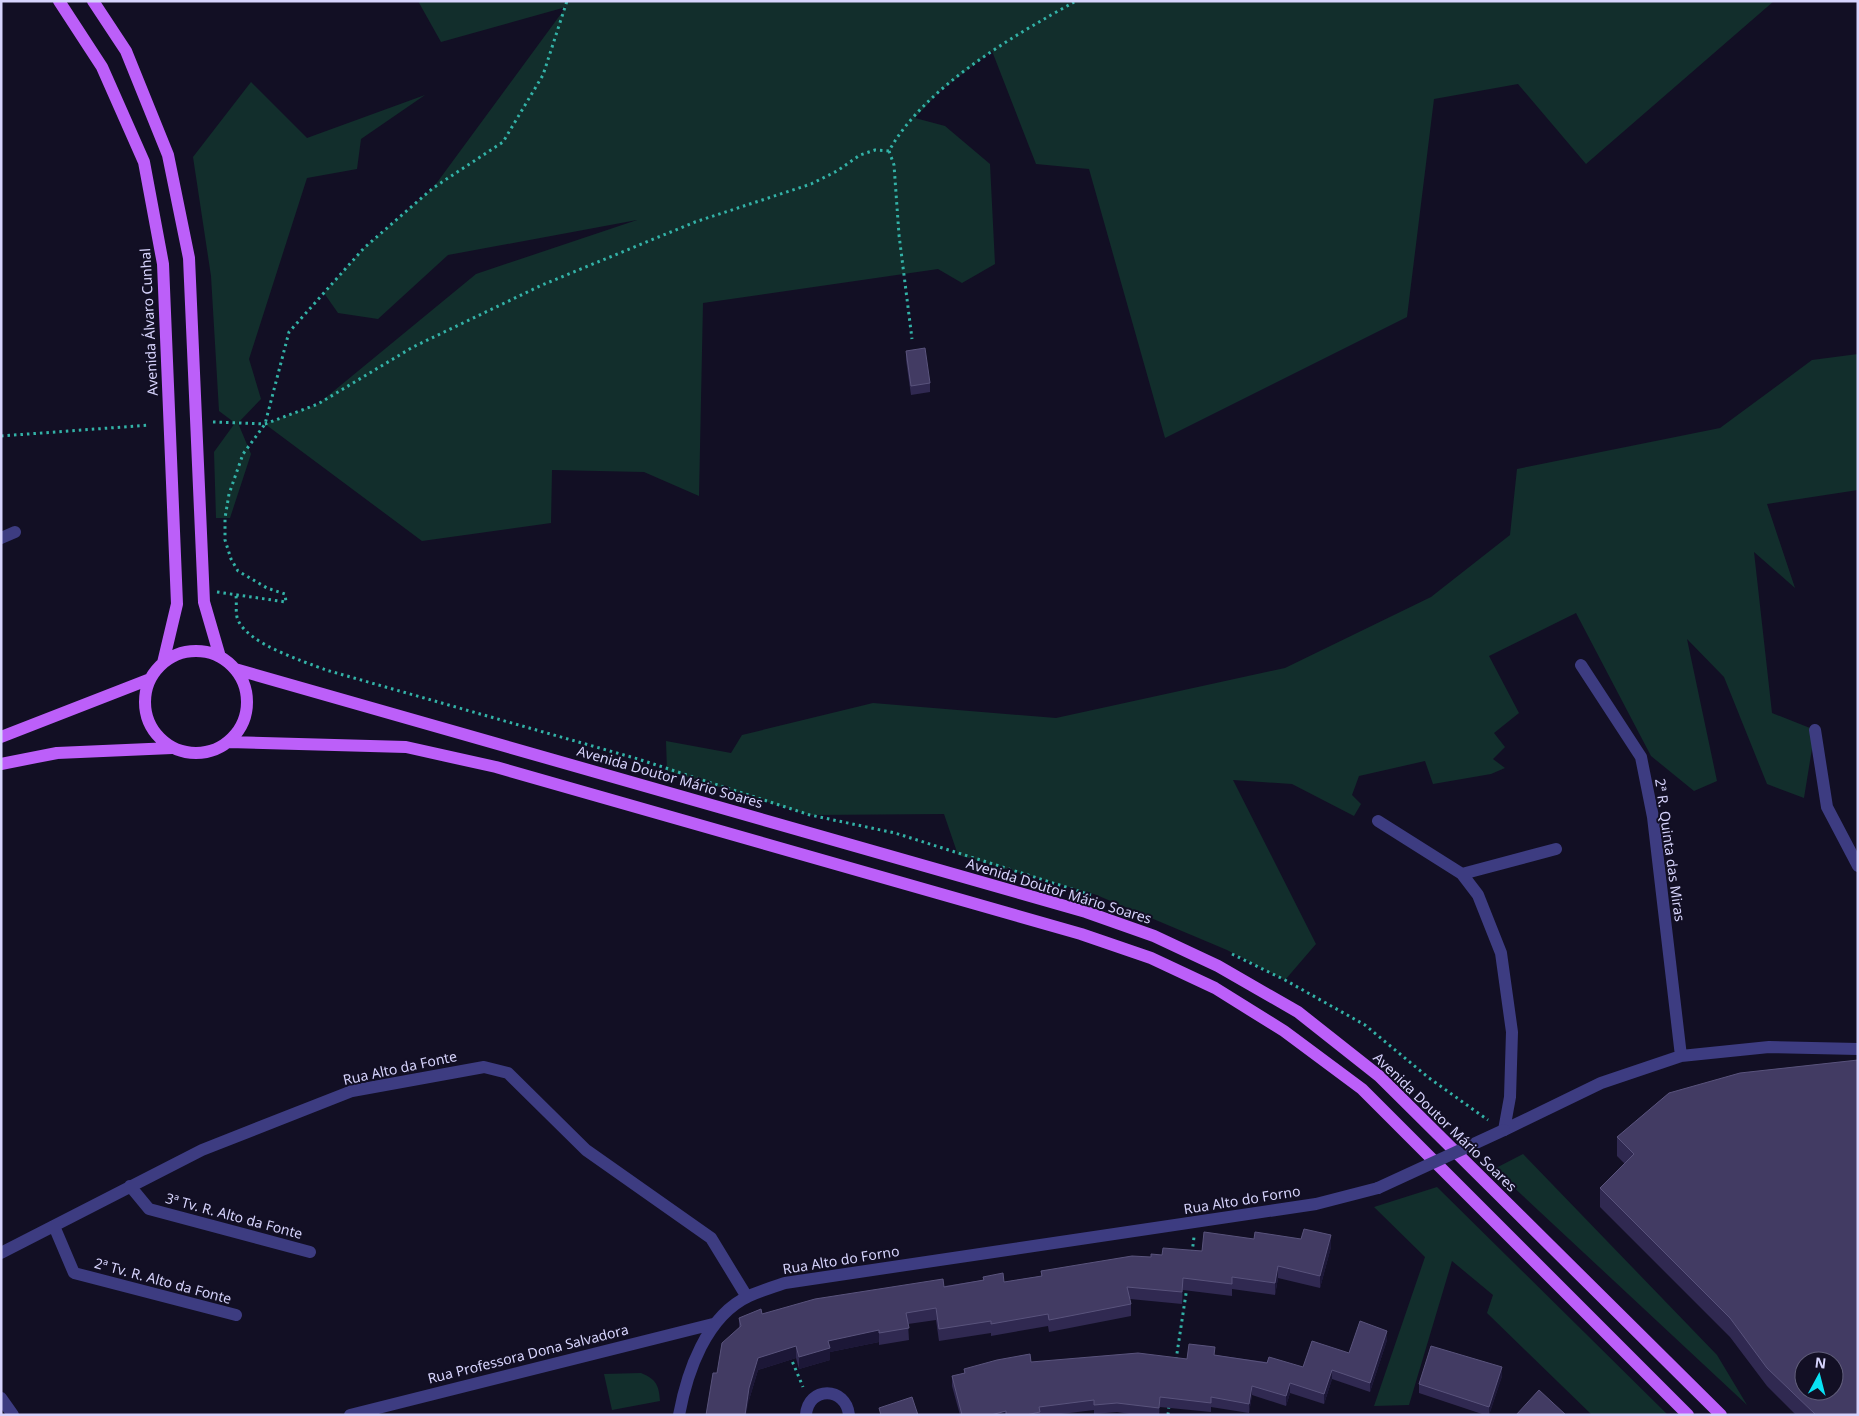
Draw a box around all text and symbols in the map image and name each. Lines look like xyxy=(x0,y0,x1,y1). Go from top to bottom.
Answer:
street label: Avenida Álvaro Cunhal xyxy=(135,248,162,396)
street label: Avenida Doutor Mário Soares xyxy=(575,741,766,812)
street label: 2ª R. Quinta das Miras xyxy=(1651,777,1690,923)
street label: Avenida Doutor Mário Soares xyxy=(964,853,1154,928)
street label: Rua Alto da Fonte xyxy=(341,1046,459,1089)
street label: Avenida Doutor Mário Soares xyxy=(1369,1048,1521,1196)
street label: Rua Alto do Forno xyxy=(1182,1181,1302,1218)
street label: 3ª Tv. R. Alto da Fonte xyxy=(163,1188,305,1243)
street label: Rua Alto do Forno xyxy=(781,1241,901,1278)
street label: 2ª Tv. R. Alto da Fonte xyxy=(92,1253,234,1308)
street label: Rua Professora Dona Salvadora xyxy=(426,1319,630,1388)
north arrow xyxy=(1794,1351,1844,1401)
text: N xyxy=(1814,1352,1827,1373)

